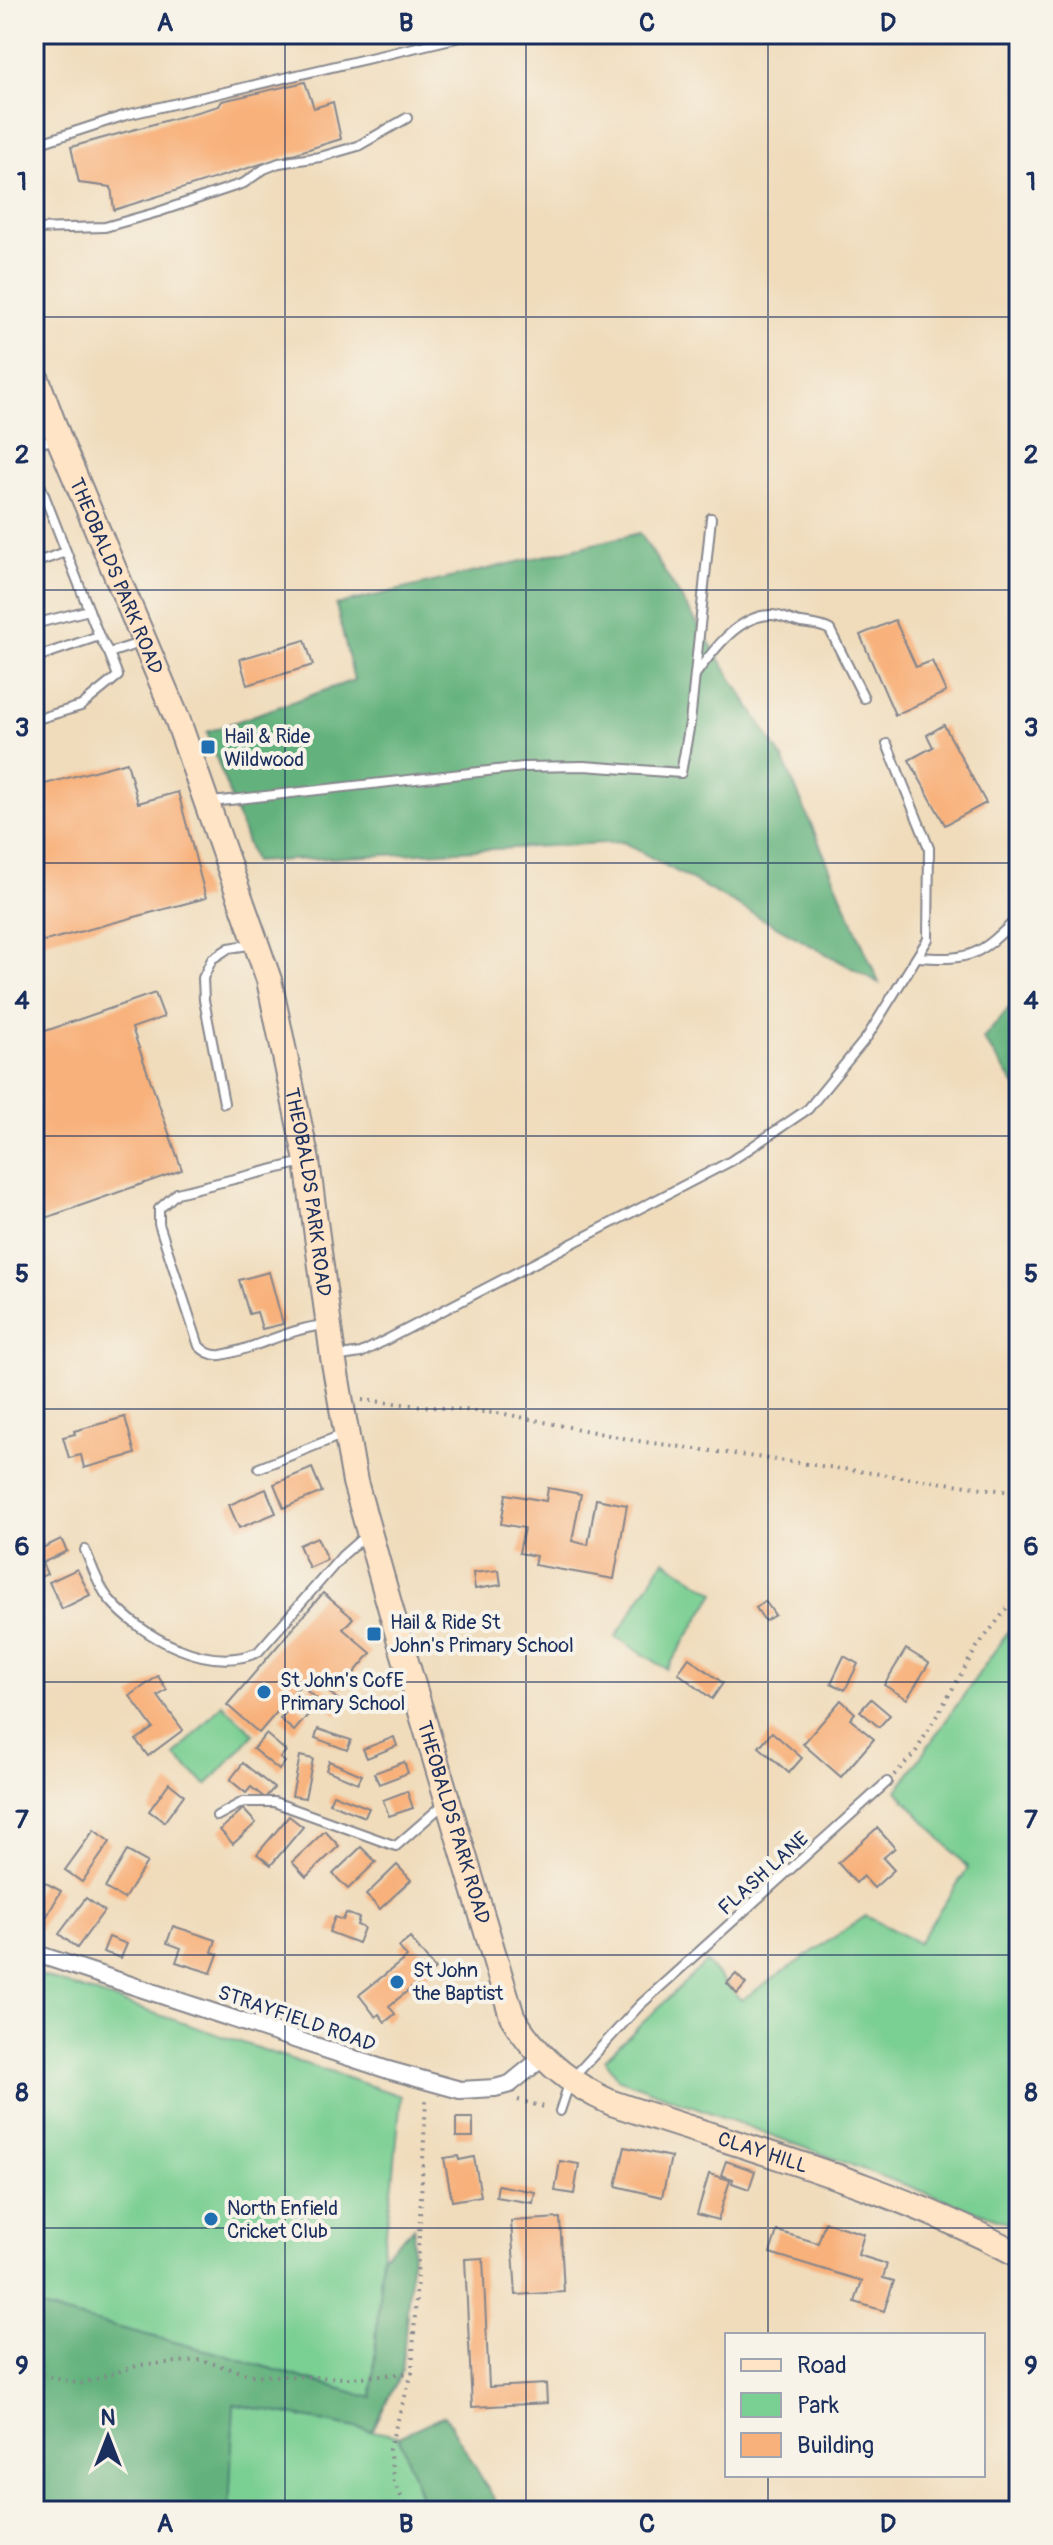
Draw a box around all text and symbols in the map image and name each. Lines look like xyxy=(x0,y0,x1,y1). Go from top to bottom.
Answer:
text: A xyxy=(157,7,174,39)
text: B xyxy=(399,7,413,39)
text: C xyxy=(639,7,655,39)
text: D xyxy=(880,7,896,39)
text: 1 xyxy=(17,166,27,198)
text: 1 xyxy=(1026,166,1036,198)
text: 2 xyxy=(15,439,29,471)
text: 2 xyxy=(1024,439,1038,471)
street label: THEOBALDS PARK ROAD xyxy=(64,474,169,678)
text: 3 xyxy=(15,712,29,744)
text: 3 xyxy=(1024,712,1038,744)
place label: Hail & Ride Wildwood xyxy=(224,724,311,772)
marker: Hail & Ride Wildwood xyxy=(199,738,217,756)
text: 4 xyxy=(14,985,30,1017)
text: 4 xyxy=(1023,985,1039,1017)
street label: THEOBALDS PARK ROAD xyxy=(279,1086,337,1298)
text: 5 xyxy=(15,1258,29,1290)
text: 5 xyxy=(1024,1258,1038,1290)
text: 6 xyxy=(14,1531,30,1563)
text: 6 xyxy=(1023,1531,1039,1563)
place label: Hail & Ride St John's Primary School xyxy=(390,1610,574,1658)
marker: Hail & Ride St John's Primary School xyxy=(365,1625,383,1643)
place label: St John's CofE Primary School xyxy=(280,1668,405,1716)
marker: St John's CofE Primary School xyxy=(255,1683,273,1701)
street label: THEOBALDS PARK ROAD xyxy=(411,1718,496,1927)
text: 7 xyxy=(15,1804,29,1836)
text: 7 xyxy=(1024,1804,1038,1836)
street label: FLASH LANE xyxy=(713,1826,814,1921)
place label: St John the Baptist xyxy=(412,1958,504,2006)
marker: St John the Baptist xyxy=(388,1973,406,1991)
street label: STRAYFIELD ROAD xyxy=(215,1980,379,2057)
text: 8 xyxy=(15,2077,29,2109)
text: 8 xyxy=(1024,2077,1038,2109)
street label: CLAY HILL xyxy=(715,2126,811,2179)
place label: North Enfield Cricket Club xyxy=(227,2196,338,2244)
marker: North Enfield Cricket Club xyxy=(202,2210,220,2228)
legend xyxy=(725,2333,985,2477)
text: 9 xyxy=(15,2350,29,2382)
text: 9 xyxy=(1024,2350,1038,2382)
text: Road xyxy=(797,2351,847,2380)
text: Park xyxy=(797,2391,839,2420)
north arrow xyxy=(68,2397,148,2477)
text: N xyxy=(101,2404,116,2432)
text: Building xyxy=(797,2431,874,2460)
text: A xyxy=(157,2508,174,2540)
text: B xyxy=(399,2508,413,2540)
text: C xyxy=(639,2508,655,2540)
text: D xyxy=(880,2508,896,2540)

